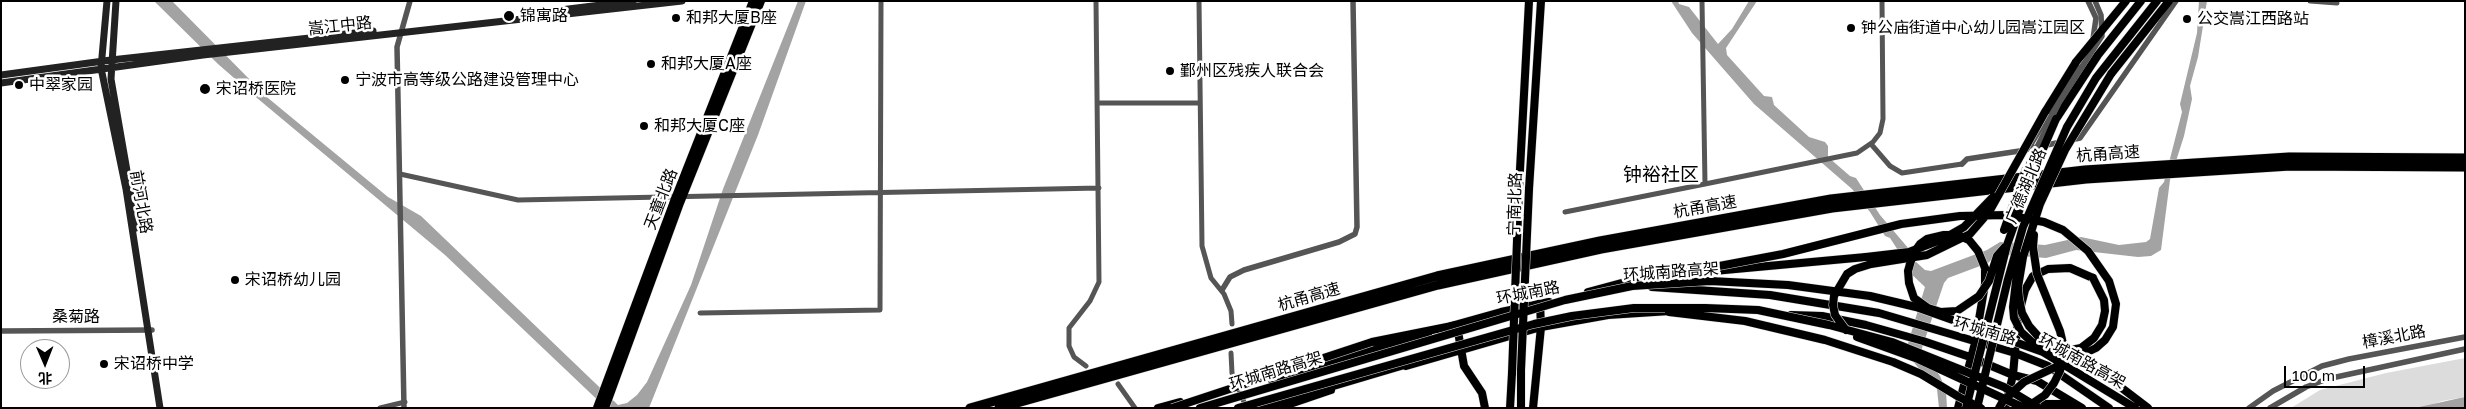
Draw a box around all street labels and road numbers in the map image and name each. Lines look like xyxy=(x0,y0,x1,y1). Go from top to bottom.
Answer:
street label: 嵩江中路 xyxy=(307,13,373,39)
street label: 杭甬高速 xyxy=(2075,142,2141,166)
street label: 广德湖北路 xyxy=(2002,145,2050,227)
street label: 天童北路 xyxy=(641,166,681,232)
street label: 前河北路 xyxy=(126,169,156,235)
street label: 宁南北路 xyxy=(1504,172,1526,236)
street label: 杭甬高速 xyxy=(1672,192,1738,222)
street label: 环城南路高架 xyxy=(1622,259,1720,285)
street label: 环城南路 xyxy=(1495,277,1561,309)
street label: 杭甬高速 xyxy=(1276,279,1342,315)
street label: 桑菊路 xyxy=(52,307,100,327)
street label: 环城南路 xyxy=(1952,313,2018,349)
street label: 樟溪北路 xyxy=(2361,321,2427,353)
street label: 环城南路高架 xyxy=(2035,329,2129,393)
street label: 环城南路高架 xyxy=(1227,348,1325,394)

